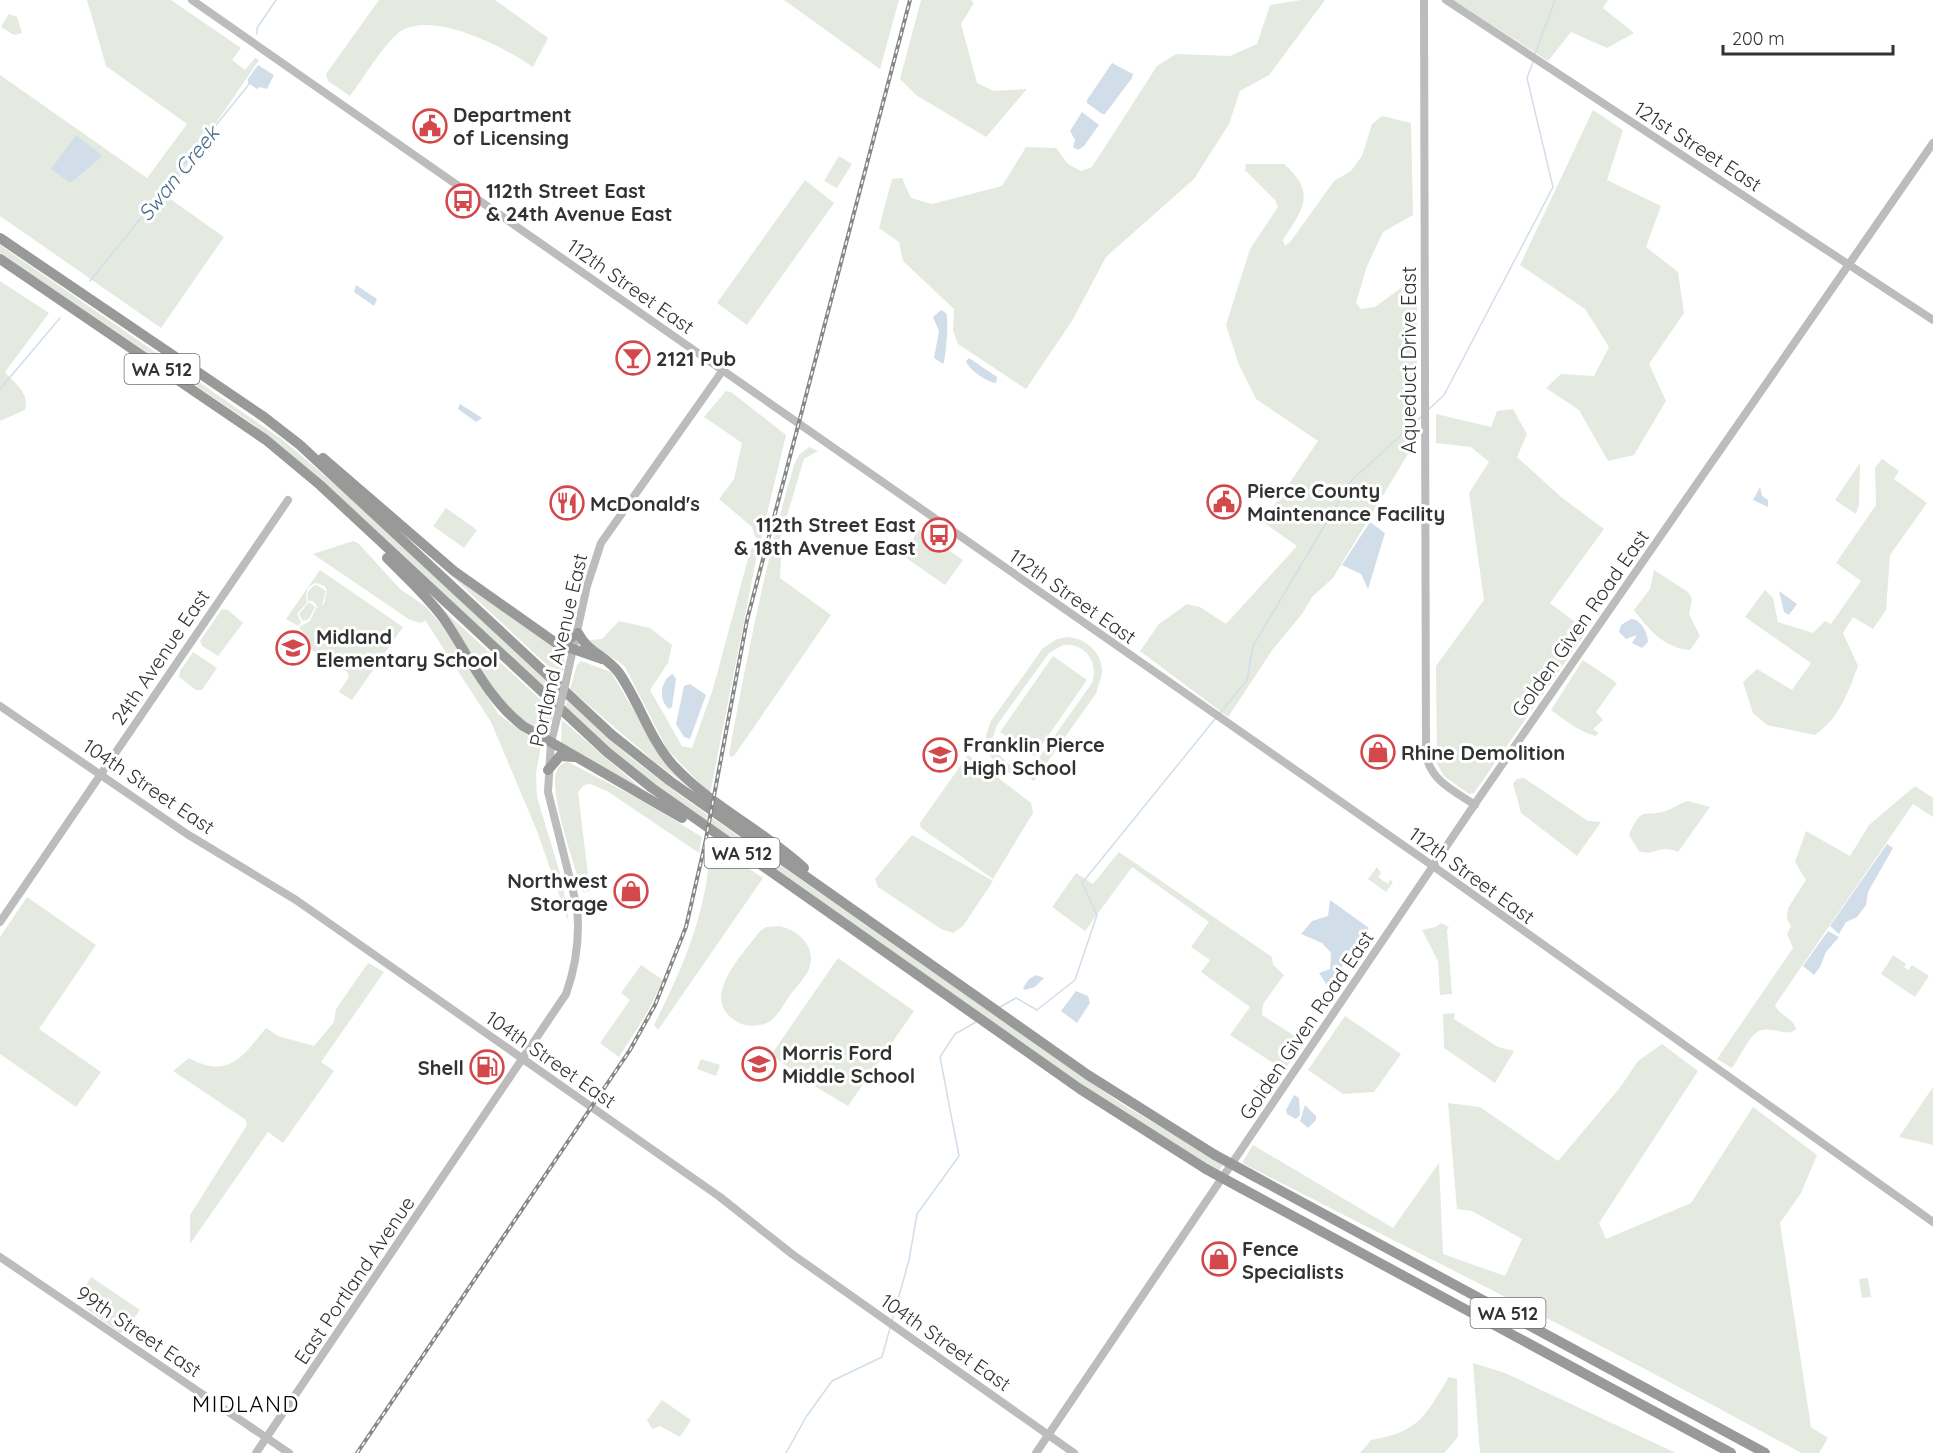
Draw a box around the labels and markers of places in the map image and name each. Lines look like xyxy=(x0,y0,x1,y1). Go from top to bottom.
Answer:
place label: Department of Licensing xyxy=(453,102,572,150)
public building icon: Department of Licensing xyxy=(412,108,448,144)
place label: 112th Street East & 24th Avenue East xyxy=(486,178,672,226)
bus stop icon: 112th Street East & 24th Avenue East xyxy=(445,183,481,219)
bar icon: 2121 Pub xyxy=(615,340,651,376)
place label: 2121 Pub xyxy=(656,346,736,371)
place label: Pierce County Maintenance Facility xyxy=(1247,478,1445,526)
public building icon: Pierce County Maintenance Facility xyxy=(1206,484,1242,520)
restaurant icon: McDonald's xyxy=(549,485,585,521)
place label: McDonald's xyxy=(590,491,700,516)
place label: 112th Street East & 18th Avenue East xyxy=(734,512,916,560)
bus stop icon: 112th Street East & 18th Avenue East xyxy=(921,517,957,553)
place label: Midland Elementary School xyxy=(316,624,498,672)
school or university icon: Midland Elementary School xyxy=(275,630,311,666)
place label: Franklin Pierce High School xyxy=(963,732,1105,780)
shop icon: Rhine Demolition xyxy=(1360,734,1396,770)
school or university icon: Franklin Pierce High School xyxy=(922,737,958,773)
place label: Rhine Demolition xyxy=(1401,740,1565,765)
place label: Northwest Storage xyxy=(507,868,608,916)
shop icon: Northwest Storage xyxy=(613,873,649,909)
place label: Morris Ford Middle School xyxy=(782,1040,915,1088)
school or university icon: Morris Ford Middle School xyxy=(741,1046,777,1082)
fuel station icon: Shell xyxy=(469,1049,505,1085)
place label: Shell xyxy=(418,1055,464,1080)
place label: Fence Specialists xyxy=(1242,1236,1344,1284)
shop icon: Fence Specialists xyxy=(1201,1241,1237,1277)

